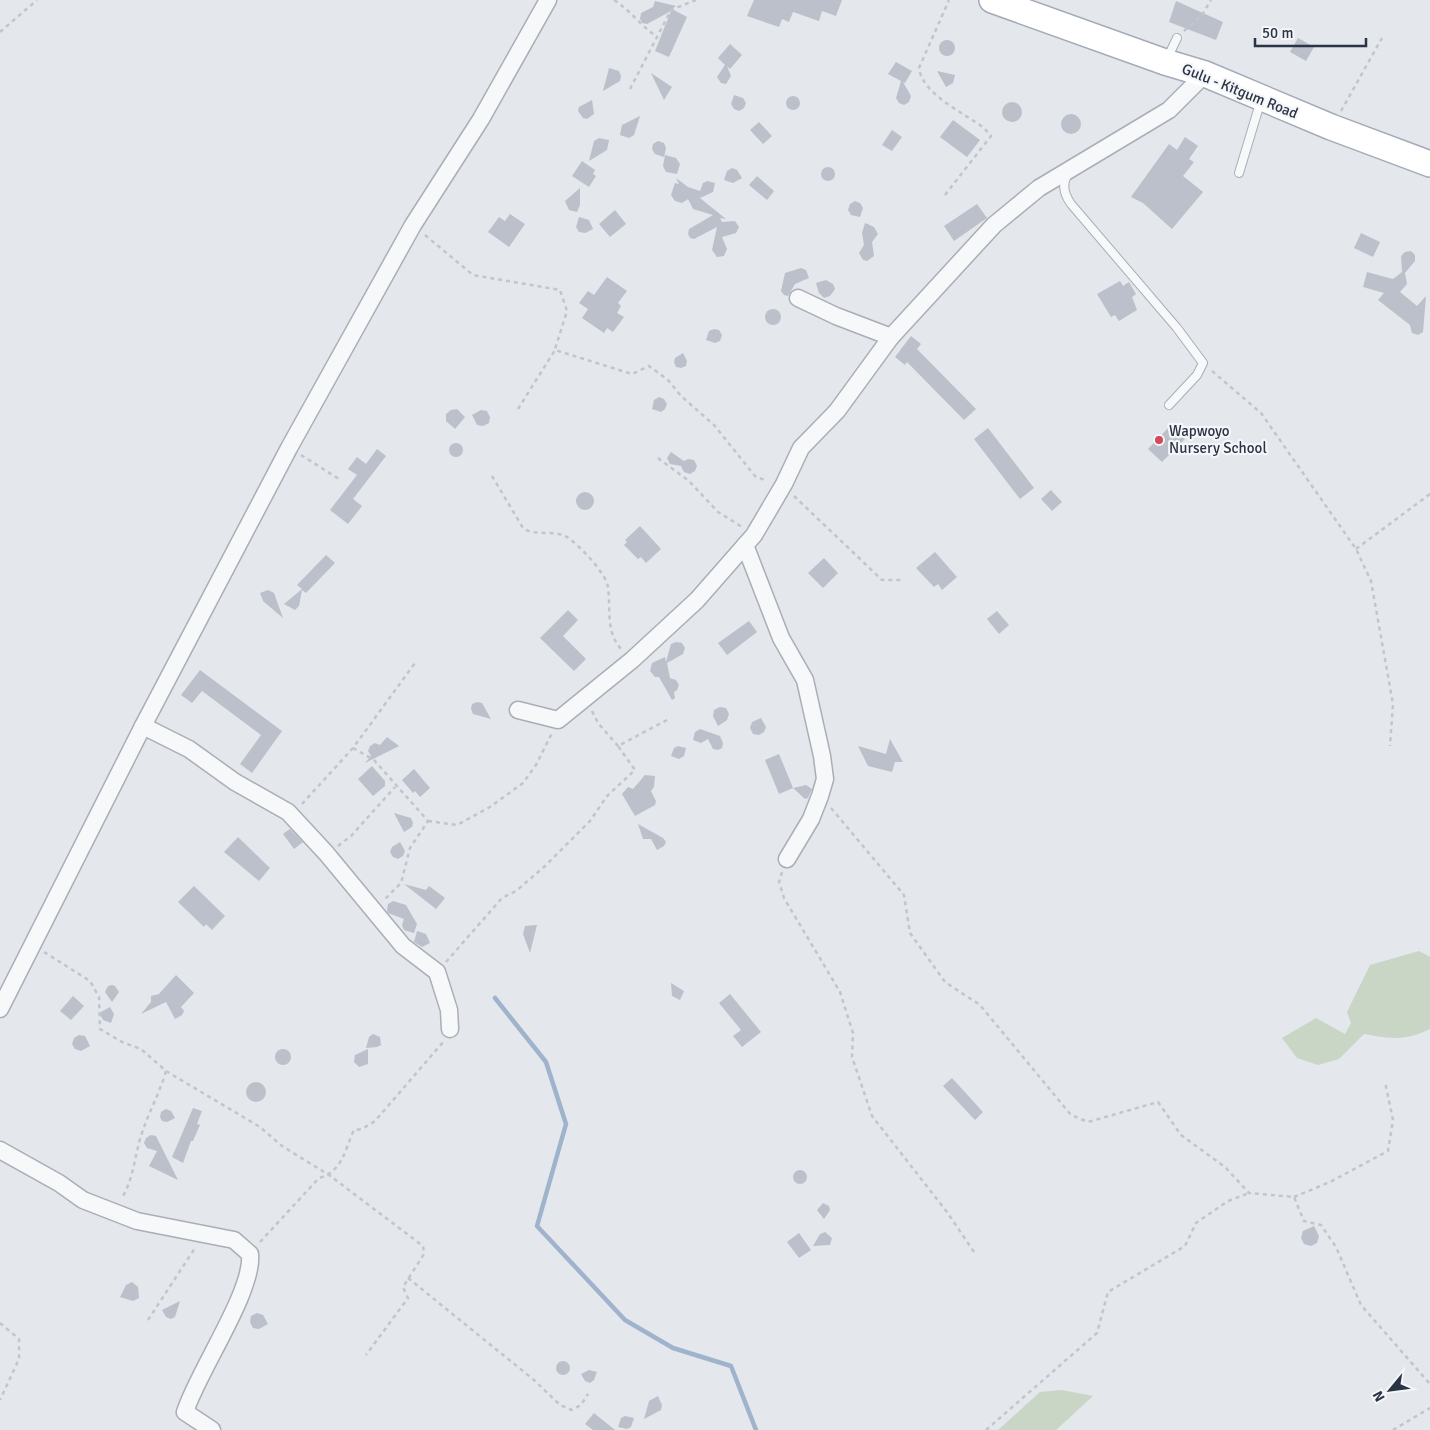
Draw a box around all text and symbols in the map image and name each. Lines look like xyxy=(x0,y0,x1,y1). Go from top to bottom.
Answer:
scale bar xyxy=(1255,15,1366,47)
text: 50 m xyxy=(1262,24,1293,42)
street label: Gulu - Kitgum Road xyxy=(1179,59,1301,123)
place label: Wapwoyo Nursery School xyxy=(1169,422,1267,457)
marker: Wapwoyo Nursery School xyxy=(1153,434,1165,446)
north arrow xyxy=(1365,1365,1415,1415)
text: N xyxy=(1369,1388,1389,1404)

